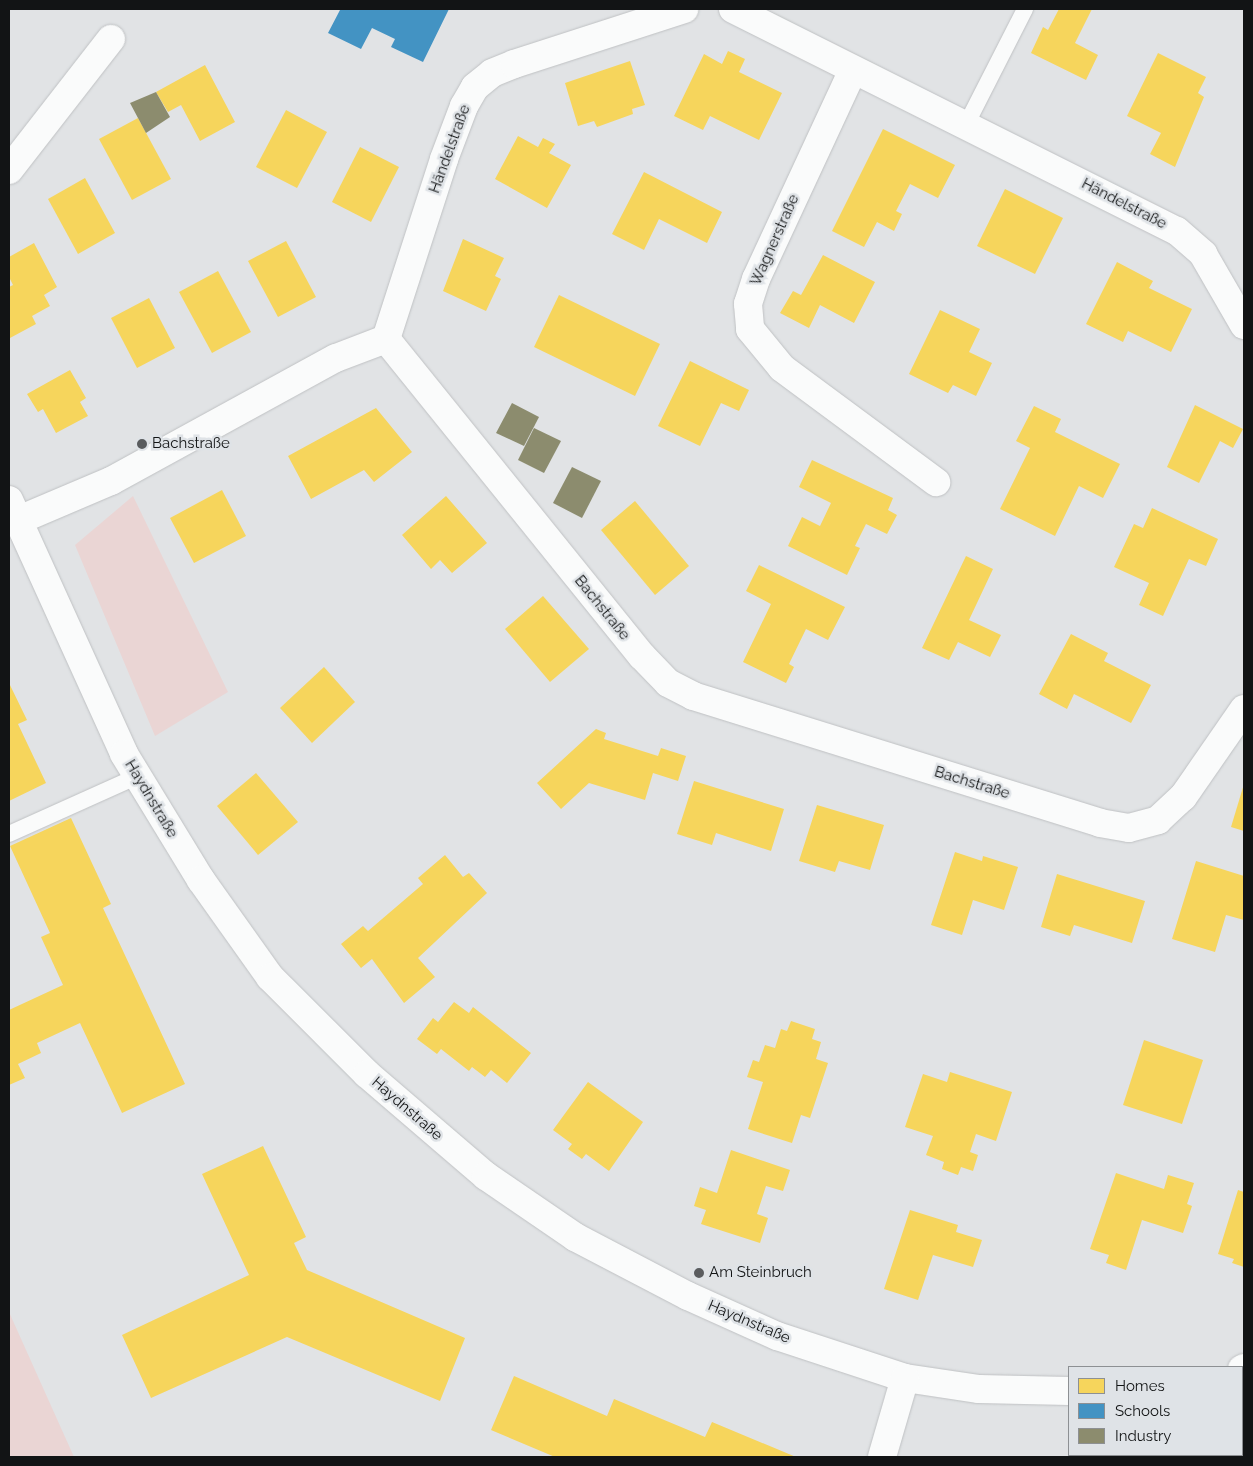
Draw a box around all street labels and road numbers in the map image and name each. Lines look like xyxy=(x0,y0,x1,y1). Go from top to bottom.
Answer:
street label: Händelstraße xyxy=(426,102,474,196)
street label: Händelstraße xyxy=(1079,175,1169,233)
street label: Wagnerstraße xyxy=(747,192,803,288)
street label: Bachstraße xyxy=(570,572,634,644)
street label: Haydnstraße xyxy=(121,757,181,841)
street label: Bachstraße xyxy=(932,763,1012,803)
street label: Haydnstraße xyxy=(368,1073,446,1145)
street label: Haydnstraße xyxy=(705,1297,793,1347)

